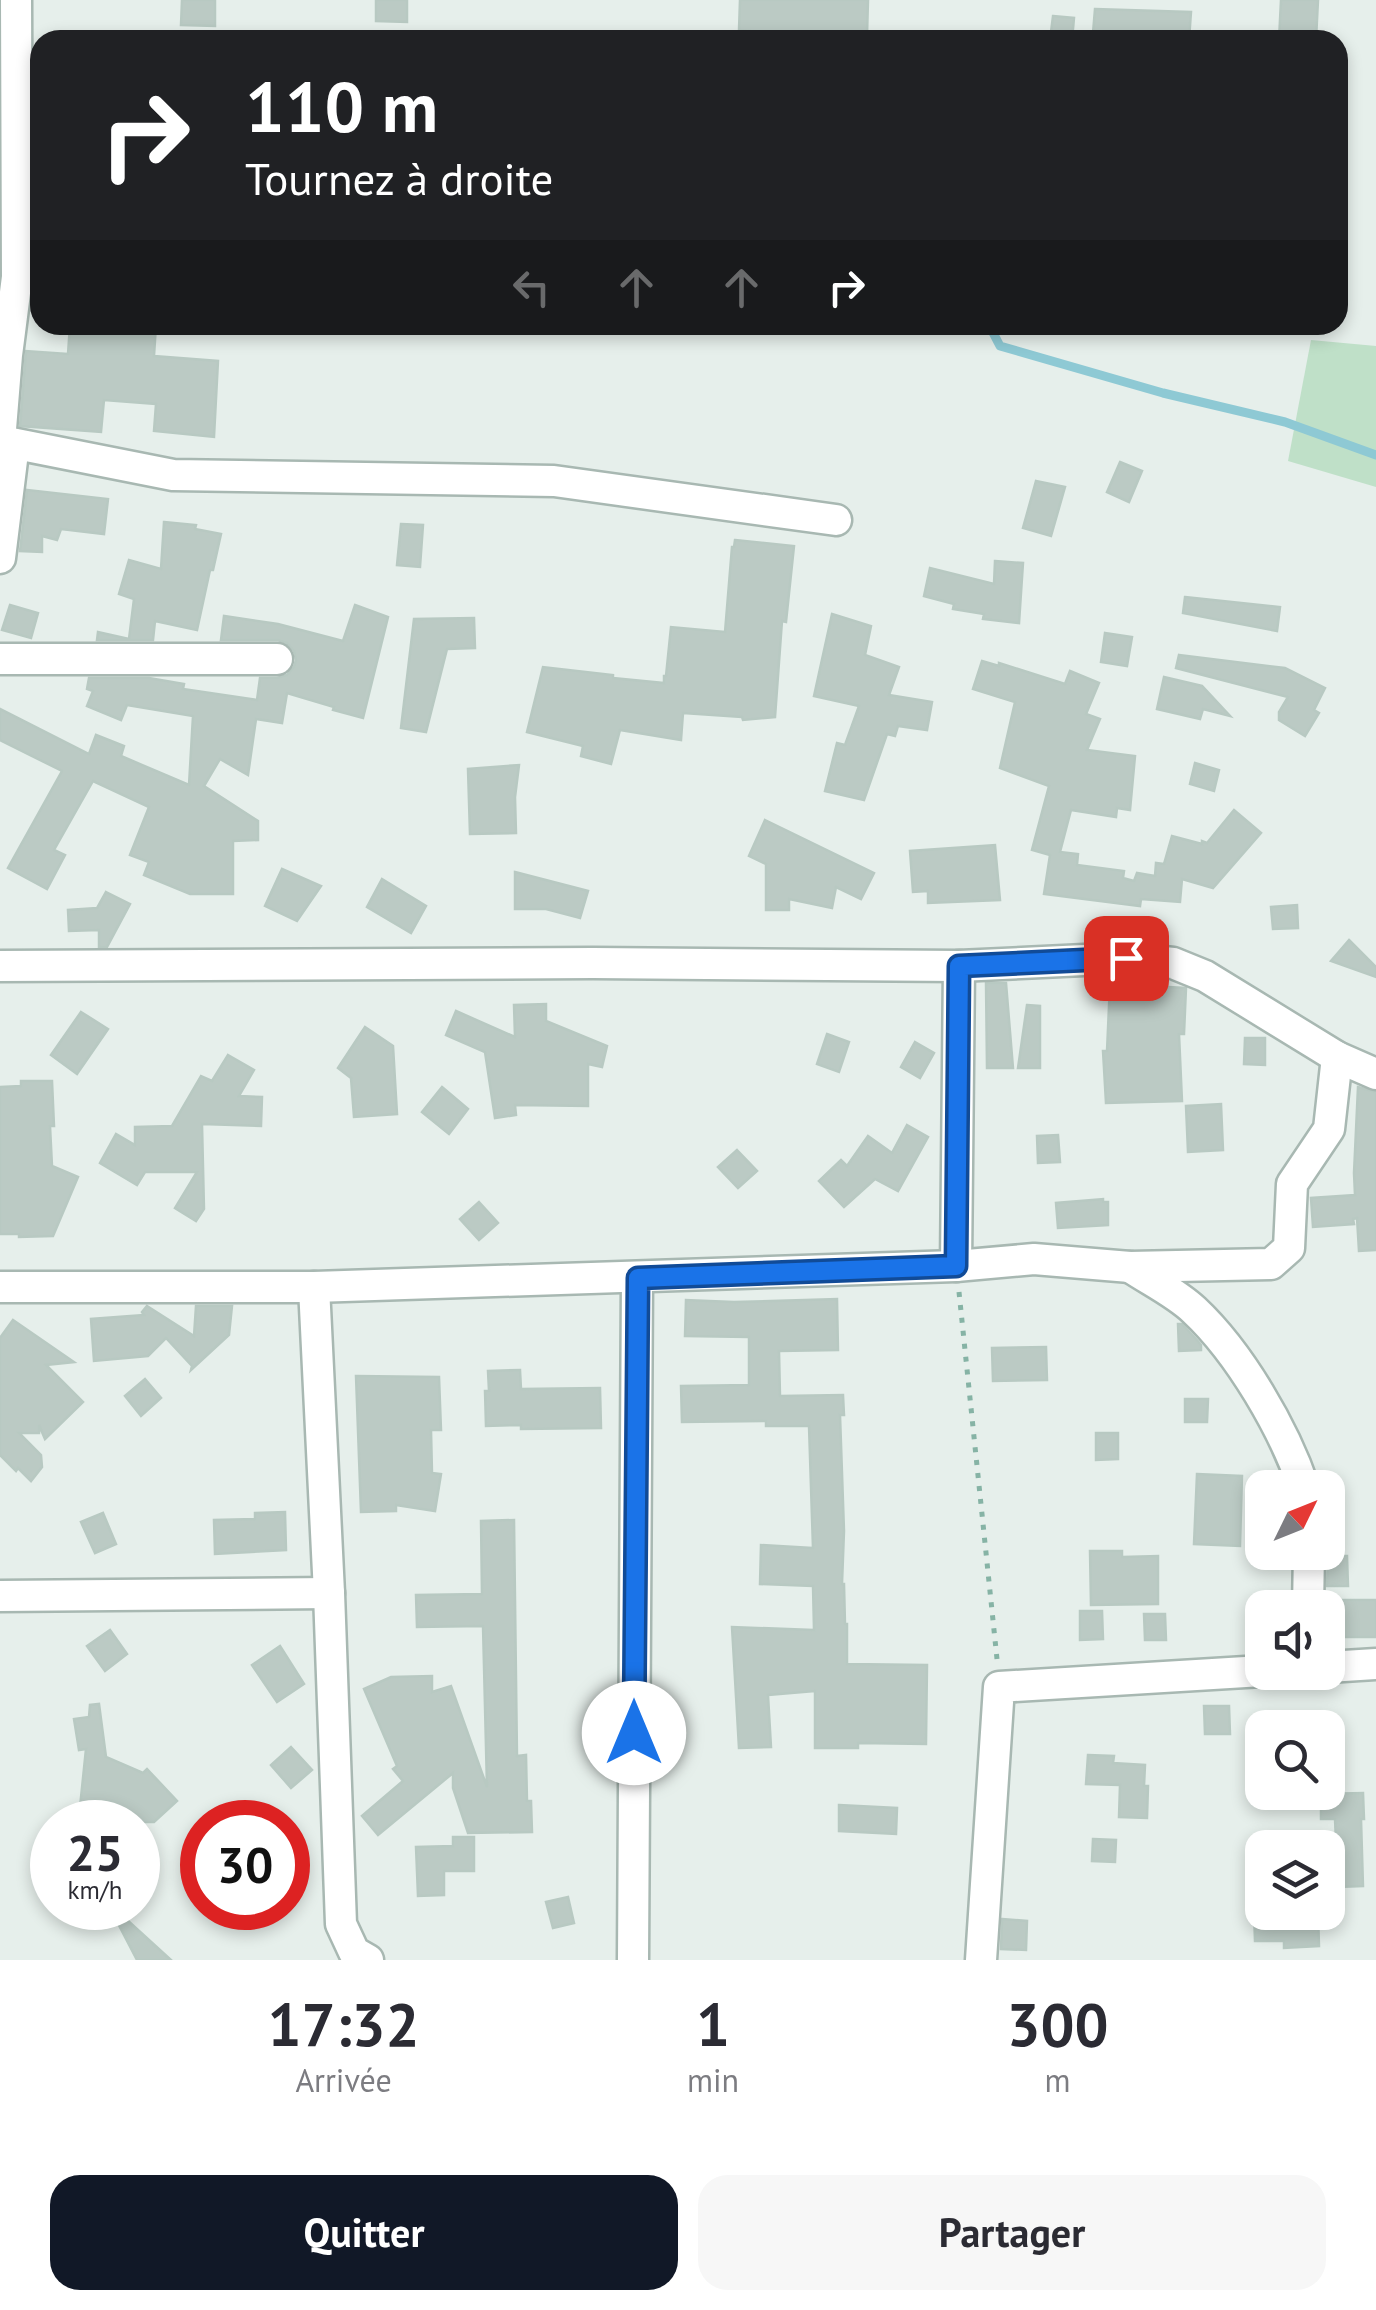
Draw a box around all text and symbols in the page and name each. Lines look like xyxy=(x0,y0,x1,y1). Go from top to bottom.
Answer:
text: 110 m xyxy=(245,61,438,151)
icon: right xyxy=(80,70,210,200)
text: Tournez à droite xyxy=(245,149,553,207)
icon: left xyxy=(504,260,559,315)
icon: ahead xyxy=(609,260,664,315)
icon: ahead xyxy=(714,260,769,315)
icon: right xyxy=(819,260,874,315)
pin xyxy=(1084,916,1169,1001)
icon: arrive xyxy=(1099,931,1154,986)
north arrow xyxy=(1245,1470,1345,1570)
map controls xyxy=(1245,1470,1345,1930)
button: sound xyxy=(1245,1590,1345,1690)
position arrow xyxy=(582,1681,686,1785)
button: search xyxy=(1245,1710,1345,1810)
speed limit sign: 30 xyxy=(180,1800,310,1930)
text: 25 xyxy=(67,1820,123,1885)
button: layers xyxy=(1245,1830,1345,1930)
text: km/h xyxy=(68,1874,122,1906)
text: 17:32 xyxy=(267,1985,420,2063)
text: 1 xyxy=(696,1985,730,2063)
text: 300 xyxy=(1007,1985,1109,2063)
text: Arrivée xyxy=(295,2059,392,2101)
text: min xyxy=(687,2059,739,2101)
text: m xyxy=(1045,2059,1071,2101)
button: Quitter xyxy=(50,2175,678,2290)
button: Partager xyxy=(698,2175,1326,2290)

